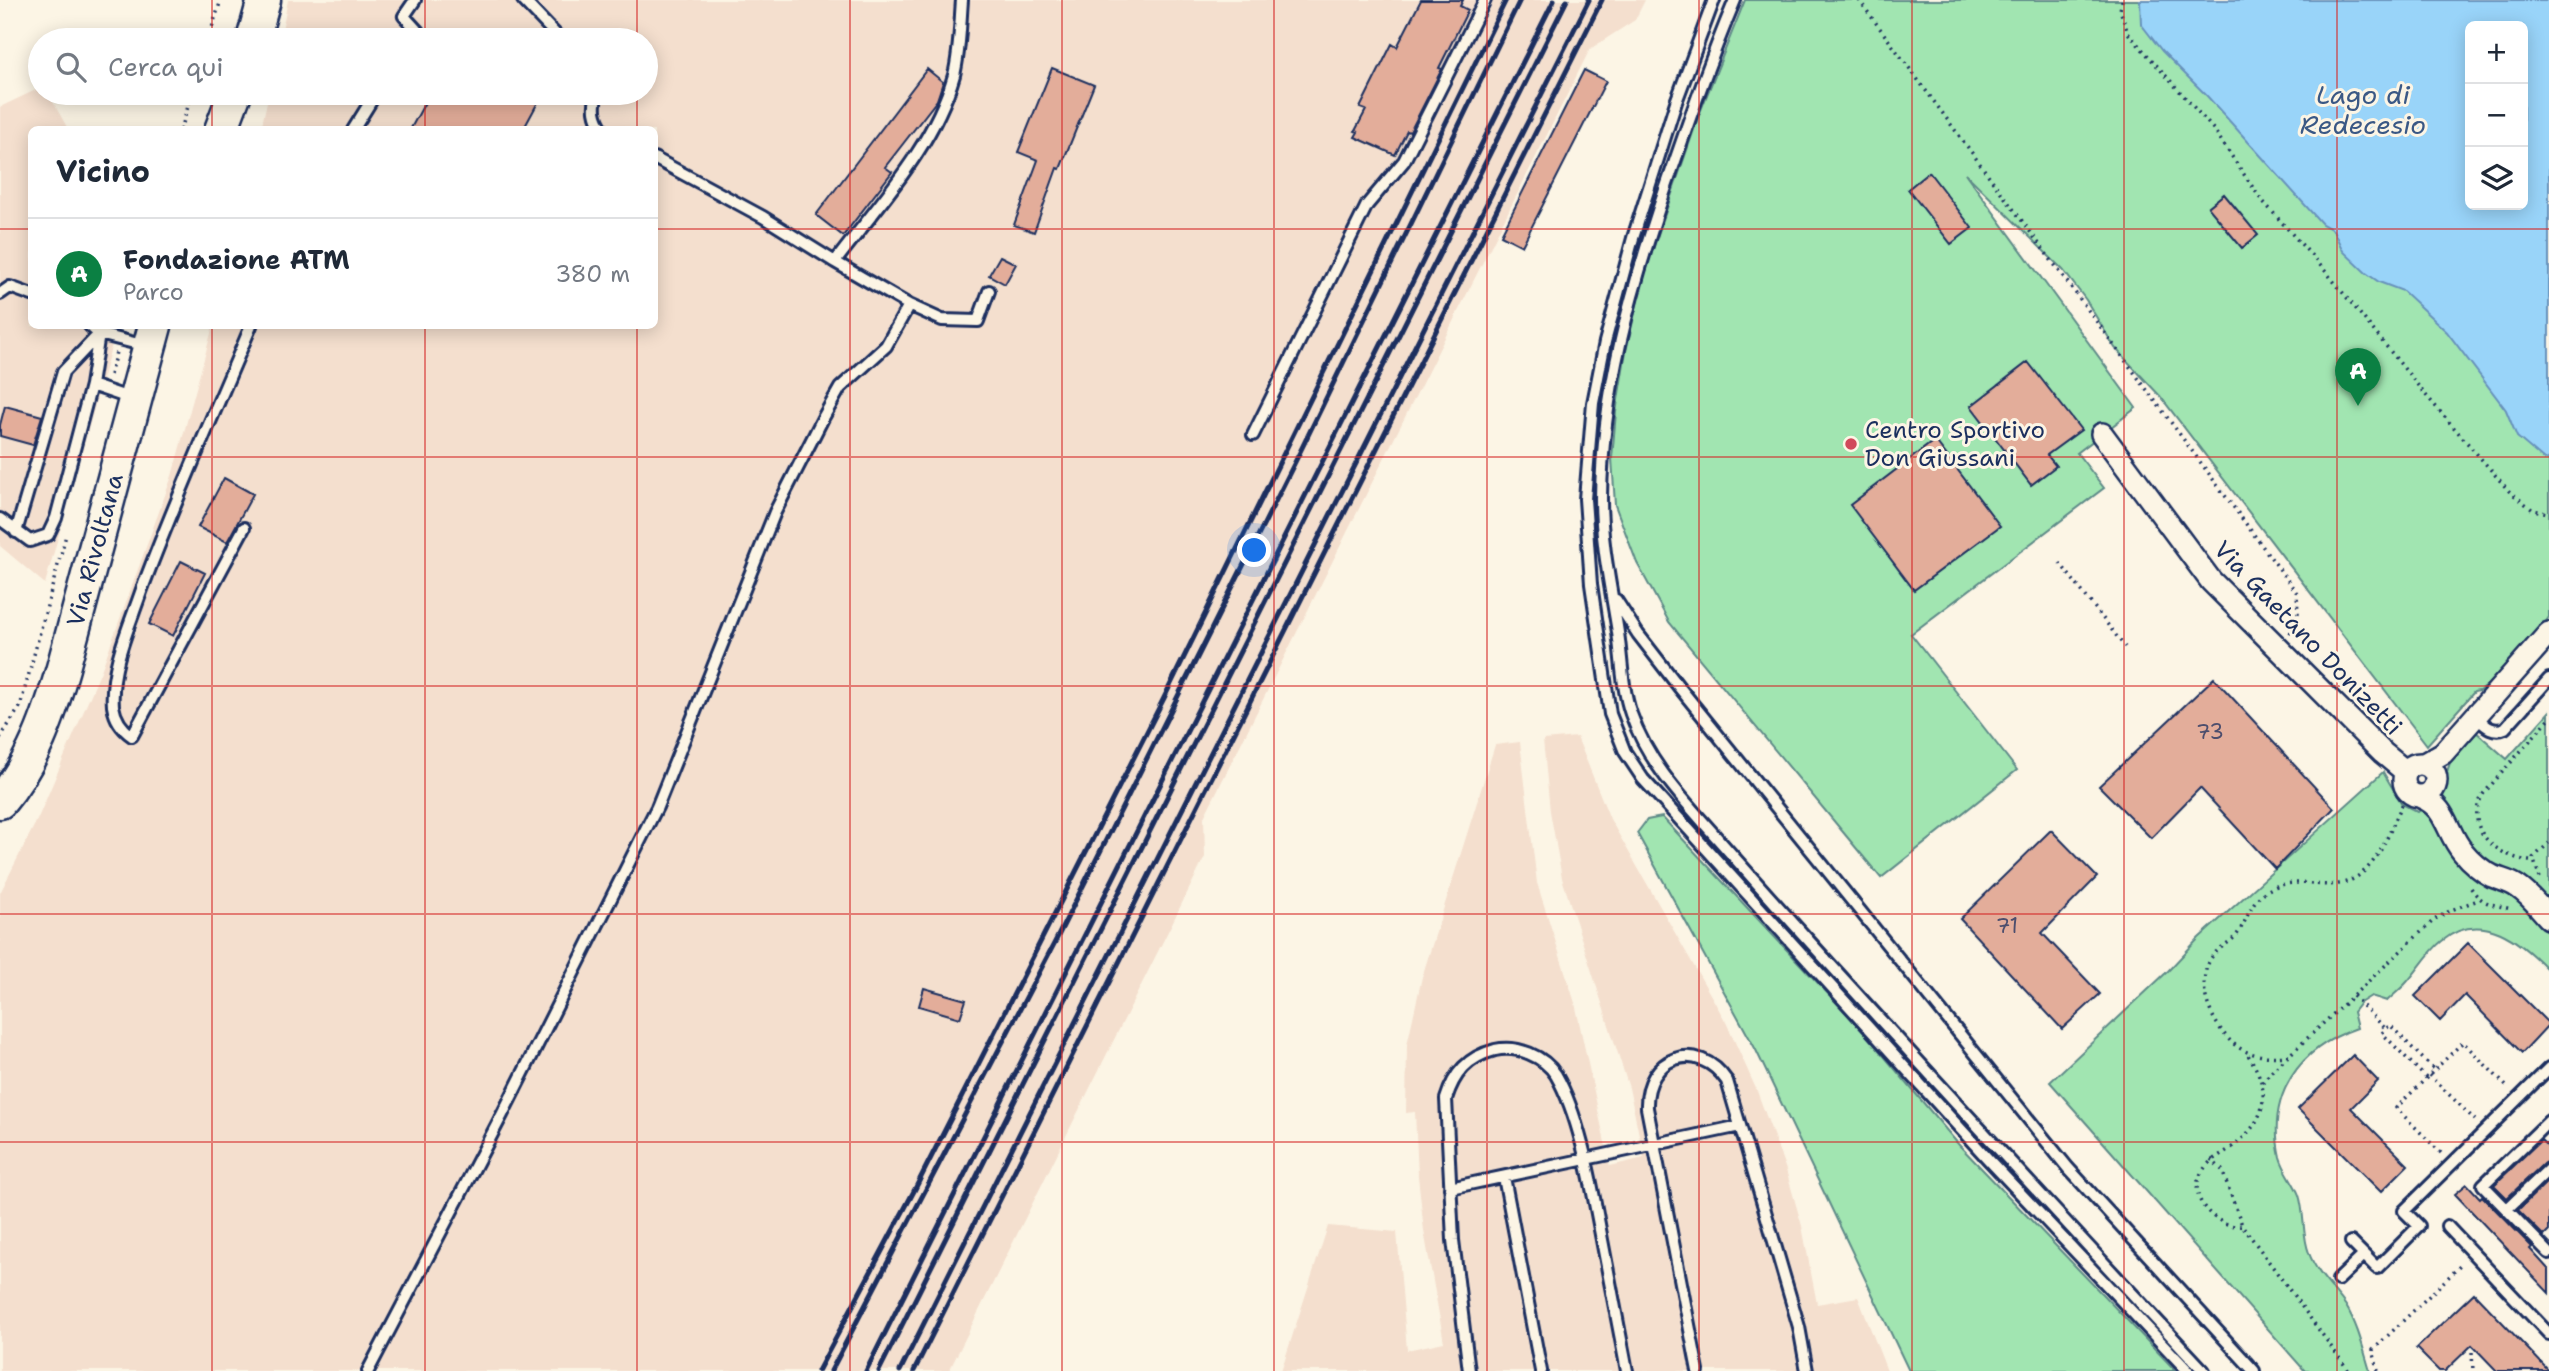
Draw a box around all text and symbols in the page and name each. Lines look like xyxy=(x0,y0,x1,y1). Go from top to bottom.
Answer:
map controls xyxy=(2465,21,2528,210)
button: + xyxy=(2465,21,2528,84)
search box xyxy=(28,28,658,105)
icon: search xyxy=(52,48,90,86)
text: Cerca qui xyxy=(108,49,224,84)
water label: Lago di Redecesio xyxy=(2300,77,2426,142)
button: − xyxy=(2465,84,2528,147)
button: layers xyxy=(2465,147,2528,210)
text: Vicino xyxy=(56,151,150,192)
text: Fondazione ATM xyxy=(123,242,350,277)
text: A xyxy=(70,259,88,289)
text: 380 m xyxy=(555,259,630,289)
text: Parco xyxy=(123,277,184,307)
pin: A xyxy=(2335,348,2381,406)
place label: Centro Sportivo Don Giussani xyxy=(1865,414,2045,474)
marker: Centro Sportivo Don Giussani xyxy=(1843,436,1859,452)
street label: Via Rivoltana xyxy=(59,470,131,630)
your location xyxy=(1237,533,1271,567)
street label: Via Gaetano Donizetti xyxy=(2207,534,2409,742)
house number: 73 xyxy=(2196,718,2224,746)
house number: 71 xyxy=(1996,912,2018,940)

